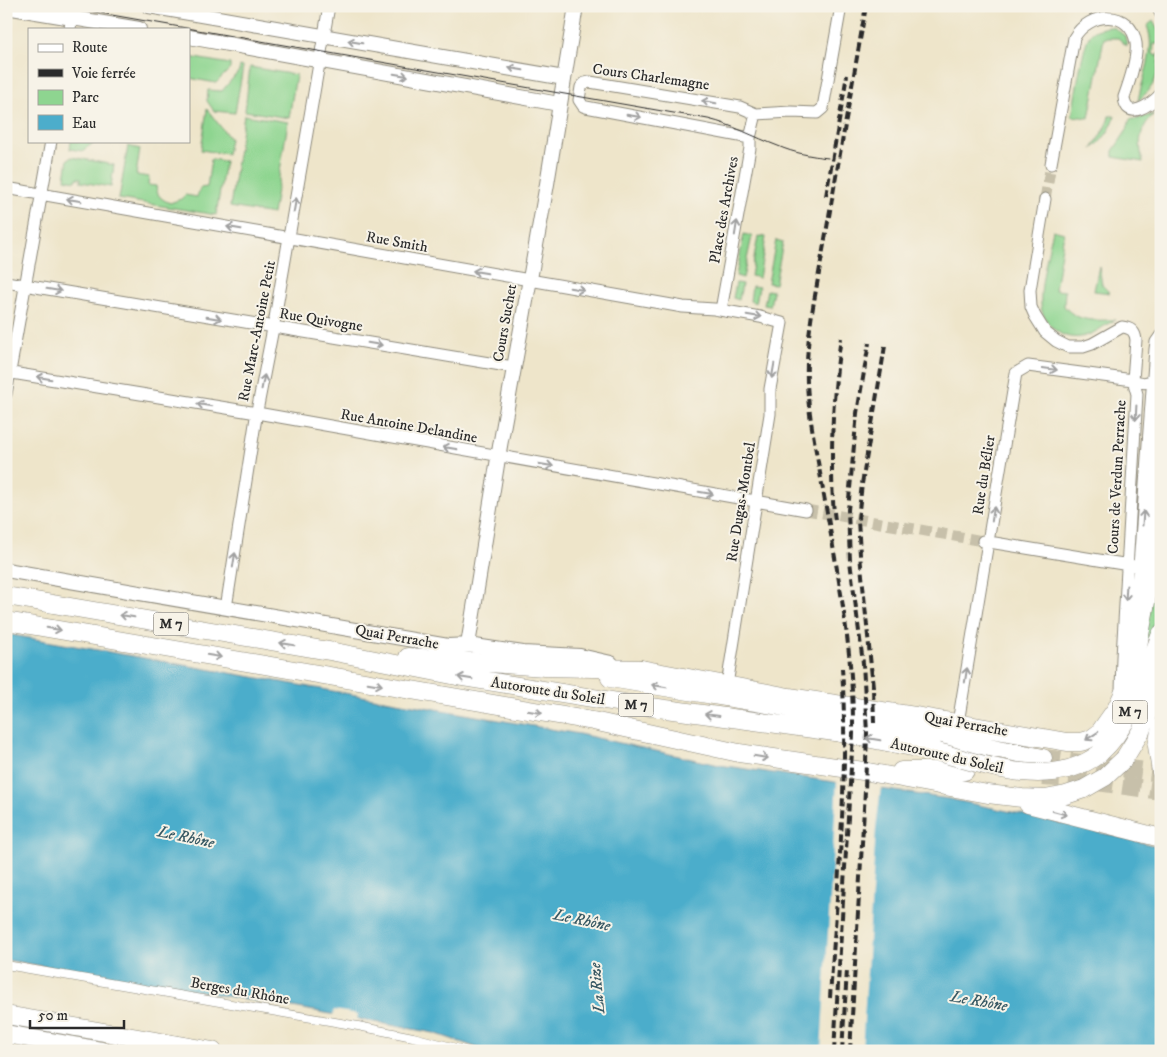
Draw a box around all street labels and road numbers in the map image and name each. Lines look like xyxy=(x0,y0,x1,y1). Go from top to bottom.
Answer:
street label: Cours Charlemagne xyxy=(591,59,711,95)
street label: Place des Archives xyxy=(705,155,743,265)
street label: Rue Smith xyxy=(365,227,429,257)
street label: Rue Marc-Antoine Petit xyxy=(234,259,280,403)
street label: Cours Suchet xyxy=(489,282,521,363)
street label: Rue Quivogne xyxy=(278,304,364,336)
street label: Cours de Verdun Perrache xyxy=(1103,400,1131,554)
street label: Rue Antoine Delandine xyxy=(339,405,479,447)
street label: Rue du Bélier xyxy=(968,433,1000,516)
street label: Rue Dugas-Montbel xyxy=(722,440,760,563)
road number: M 7 xyxy=(154,612,188,636)
street label: Quai Perrache xyxy=(354,620,440,654)
street label: Autoroute du Soleil xyxy=(490,673,607,709)
road number: M 7 xyxy=(618,694,654,716)
road number: M 7 xyxy=(1112,700,1148,724)
street label: Quai Perrache xyxy=(923,707,1009,741)
street label: Autoroute du Soleil xyxy=(889,734,1006,778)
street label: Berges du Rhône xyxy=(189,973,291,1009)

